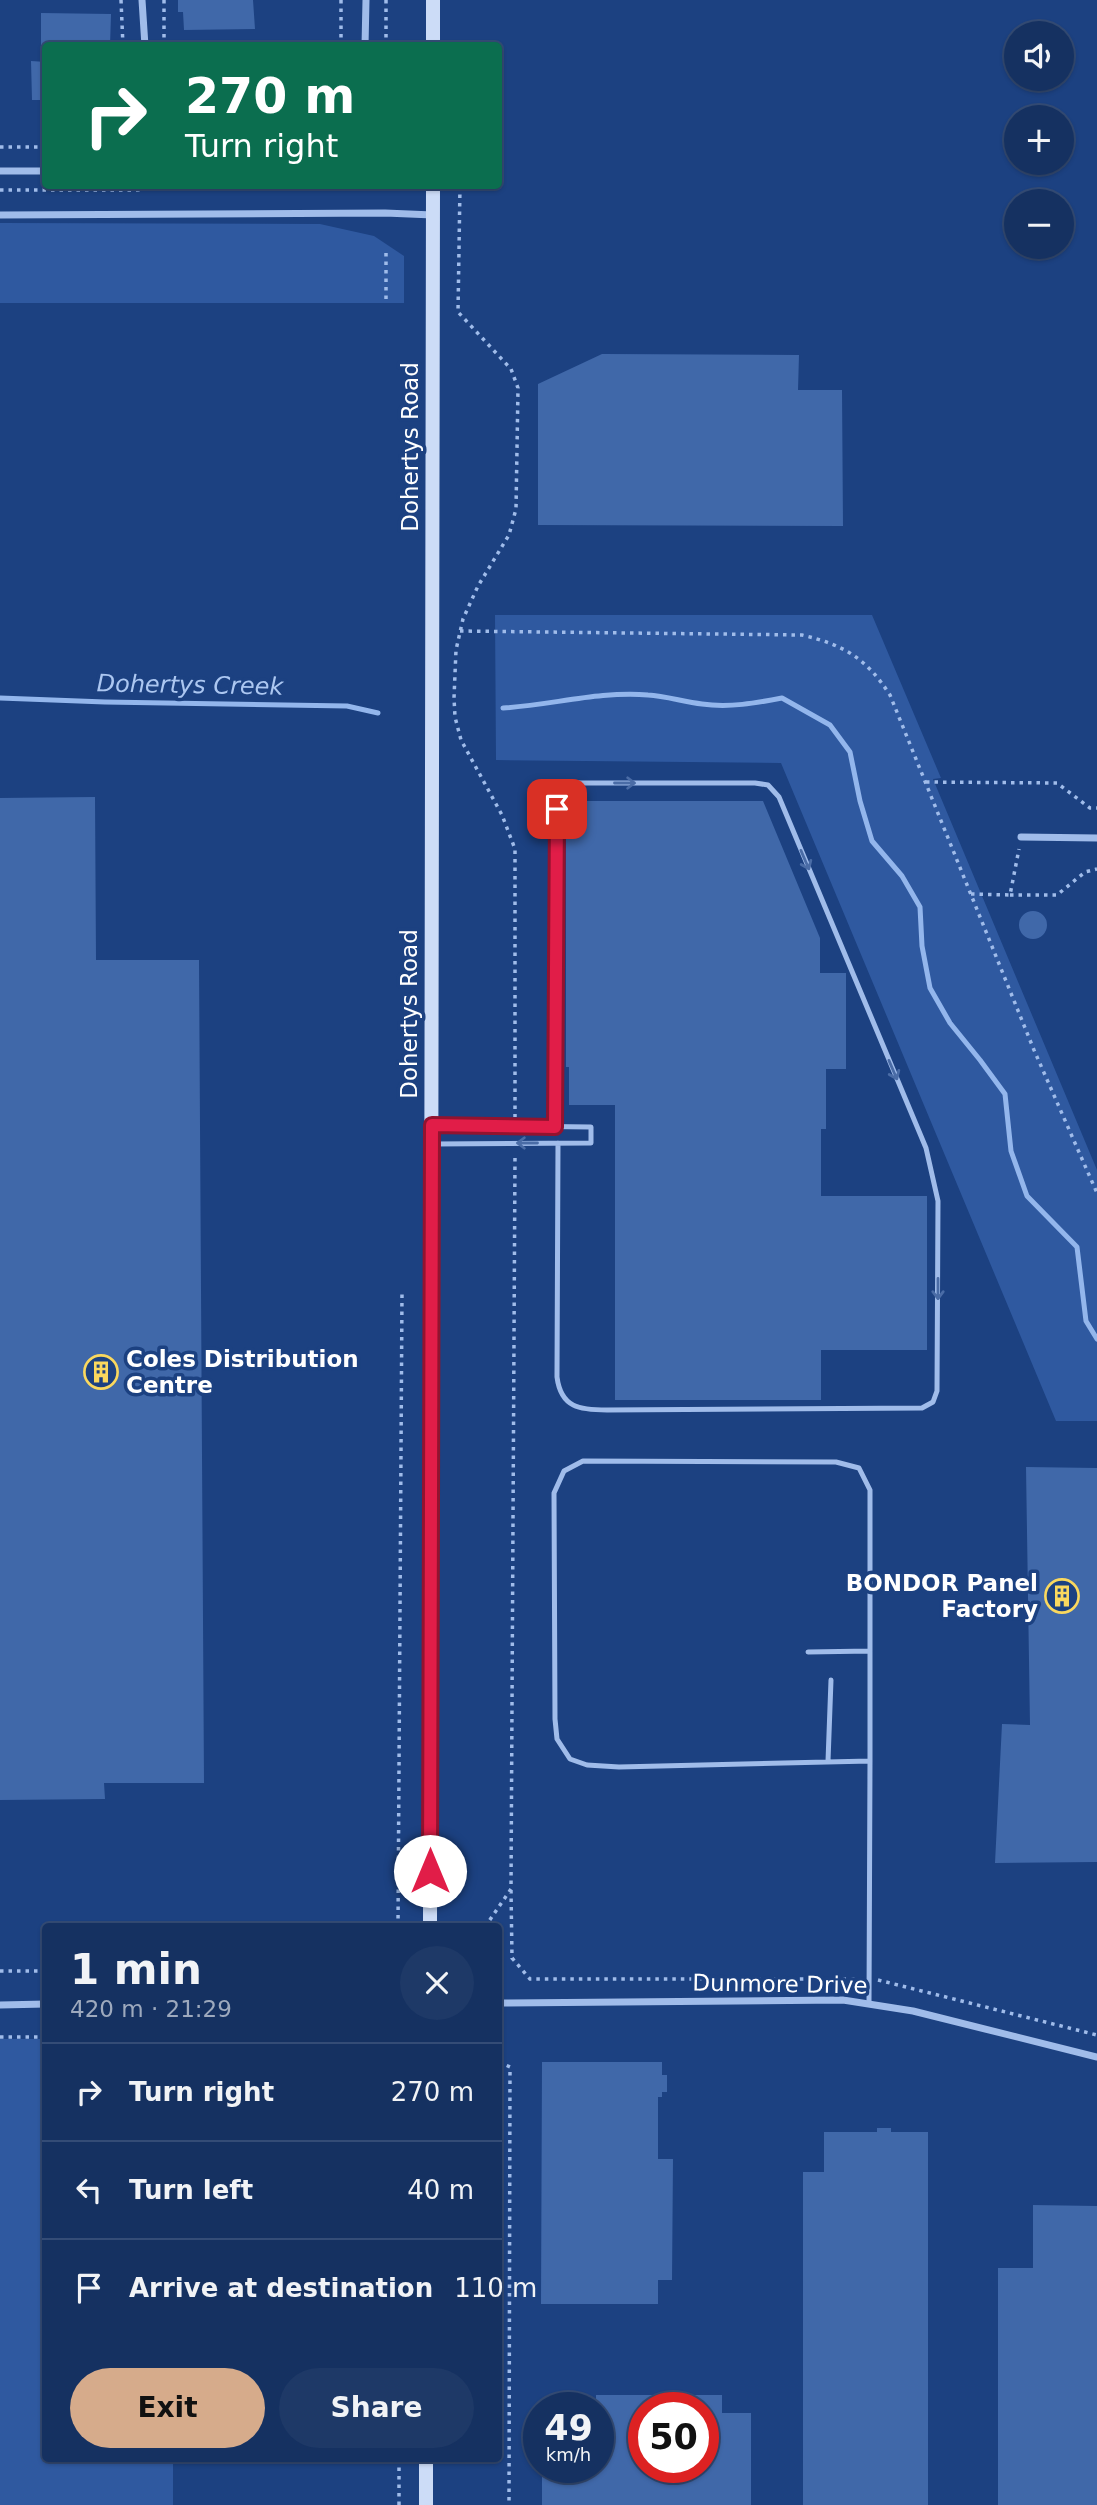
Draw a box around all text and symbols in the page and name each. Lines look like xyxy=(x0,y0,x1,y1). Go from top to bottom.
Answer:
map controls xyxy=(1004,21,1074,259)
button: sound xyxy=(1004,21,1074,91)
text: 270 m xyxy=(185,68,355,125)
icon: right xyxy=(70,70,161,161)
button: + xyxy=(1004,105,1074,175)
text: Turn right xyxy=(185,127,338,165)
button: − xyxy=(1004,189,1074,259)
street label: Dohertys Road xyxy=(397,362,423,532)
water label: Dohertys Creek xyxy=(96,669,285,701)
one-way arrow xyxy=(613,776,636,790)
pin xyxy=(527,779,587,839)
icon: arrive xyxy=(538,790,576,828)
one-way arrow xyxy=(799,849,812,870)
street label: Dohertys Road xyxy=(396,929,422,1099)
one-way arrow xyxy=(887,1058,900,1080)
one-way arrow xyxy=(516,1136,539,1150)
one-way arrow xyxy=(931,1278,945,1301)
place label: Coles Distribution Centre xyxy=(126,1346,359,1398)
building icon: Coles Distribution Centre xyxy=(82,1353,120,1391)
place label: BONDOR Panel Factory xyxy=(846,1570,1038,1622)
building icon: BONDOR Panel Factory xyxy=(1043,1577,1081,1615)
position arrow xyxy=(393,1834,467,1908)
text: 1 min xyxy=(70,1945,202,1994)
button: close xyxy=(400,1946,474,2020)
street label: Dunmore Drive xyxy=(692,1969,868,1999)
text: 420 m · 21:29 xyxy=(70,1996,232,2022)
icon: right xyxy=(70,2073,108,2111)
text: Turn right xyxy=(129,2077,274,2107)
text: 270 m xyxy=(391,2077,474,2107)
icon: left xyxy=(70,2171,108,2209)
text: Turn left xyxy=(129,2175,253,2205)
text: 40 m xyxy=(407,2175,474,2205)
icon: arrive xyxy=(70,2269,108,2307)
text: Arrive at destination xyxy=(129,2273,433,2303)
text: 110 m xyxy=(454,2273,537,2303)
button: Exit xyxy=(70,2368,265,2448)
button: Share xyxy=(279,2368,474,2448)
speed limit sign: 50 xyxy=(628,2392,719,2483)
text: 49 xyxy=(544,2408,593,2448)
text: km/h xyxy=(546,2444,591,2465)

